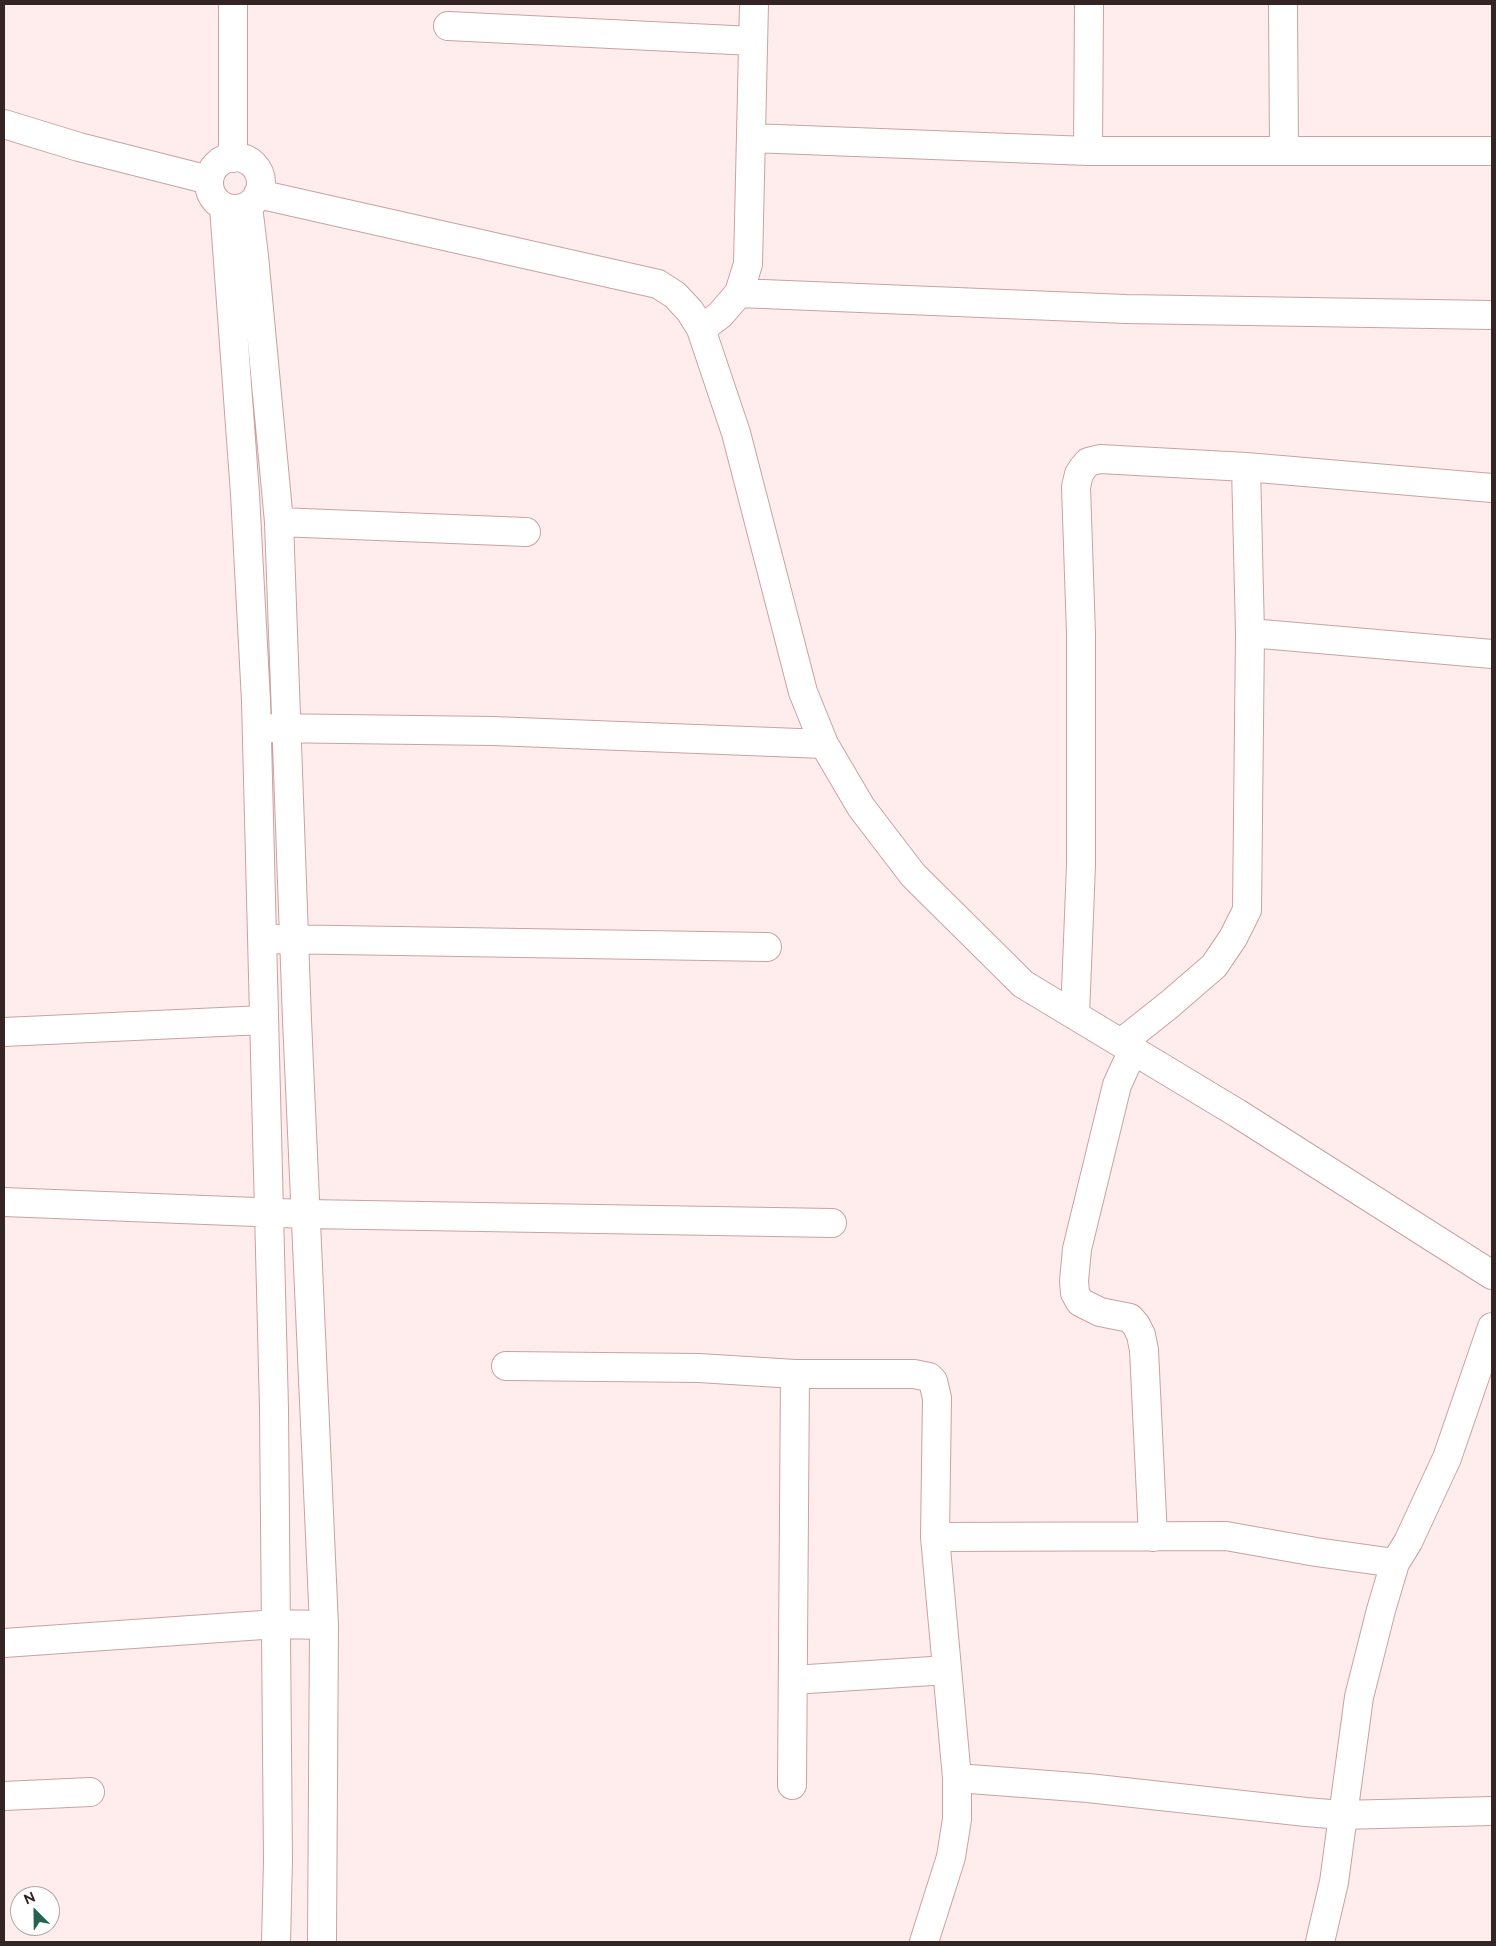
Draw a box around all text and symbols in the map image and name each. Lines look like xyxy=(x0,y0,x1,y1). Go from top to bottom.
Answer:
north arrow xyxy=(10,1886,60,1936)
text: N xyxy=(21,1889,38,1908)

